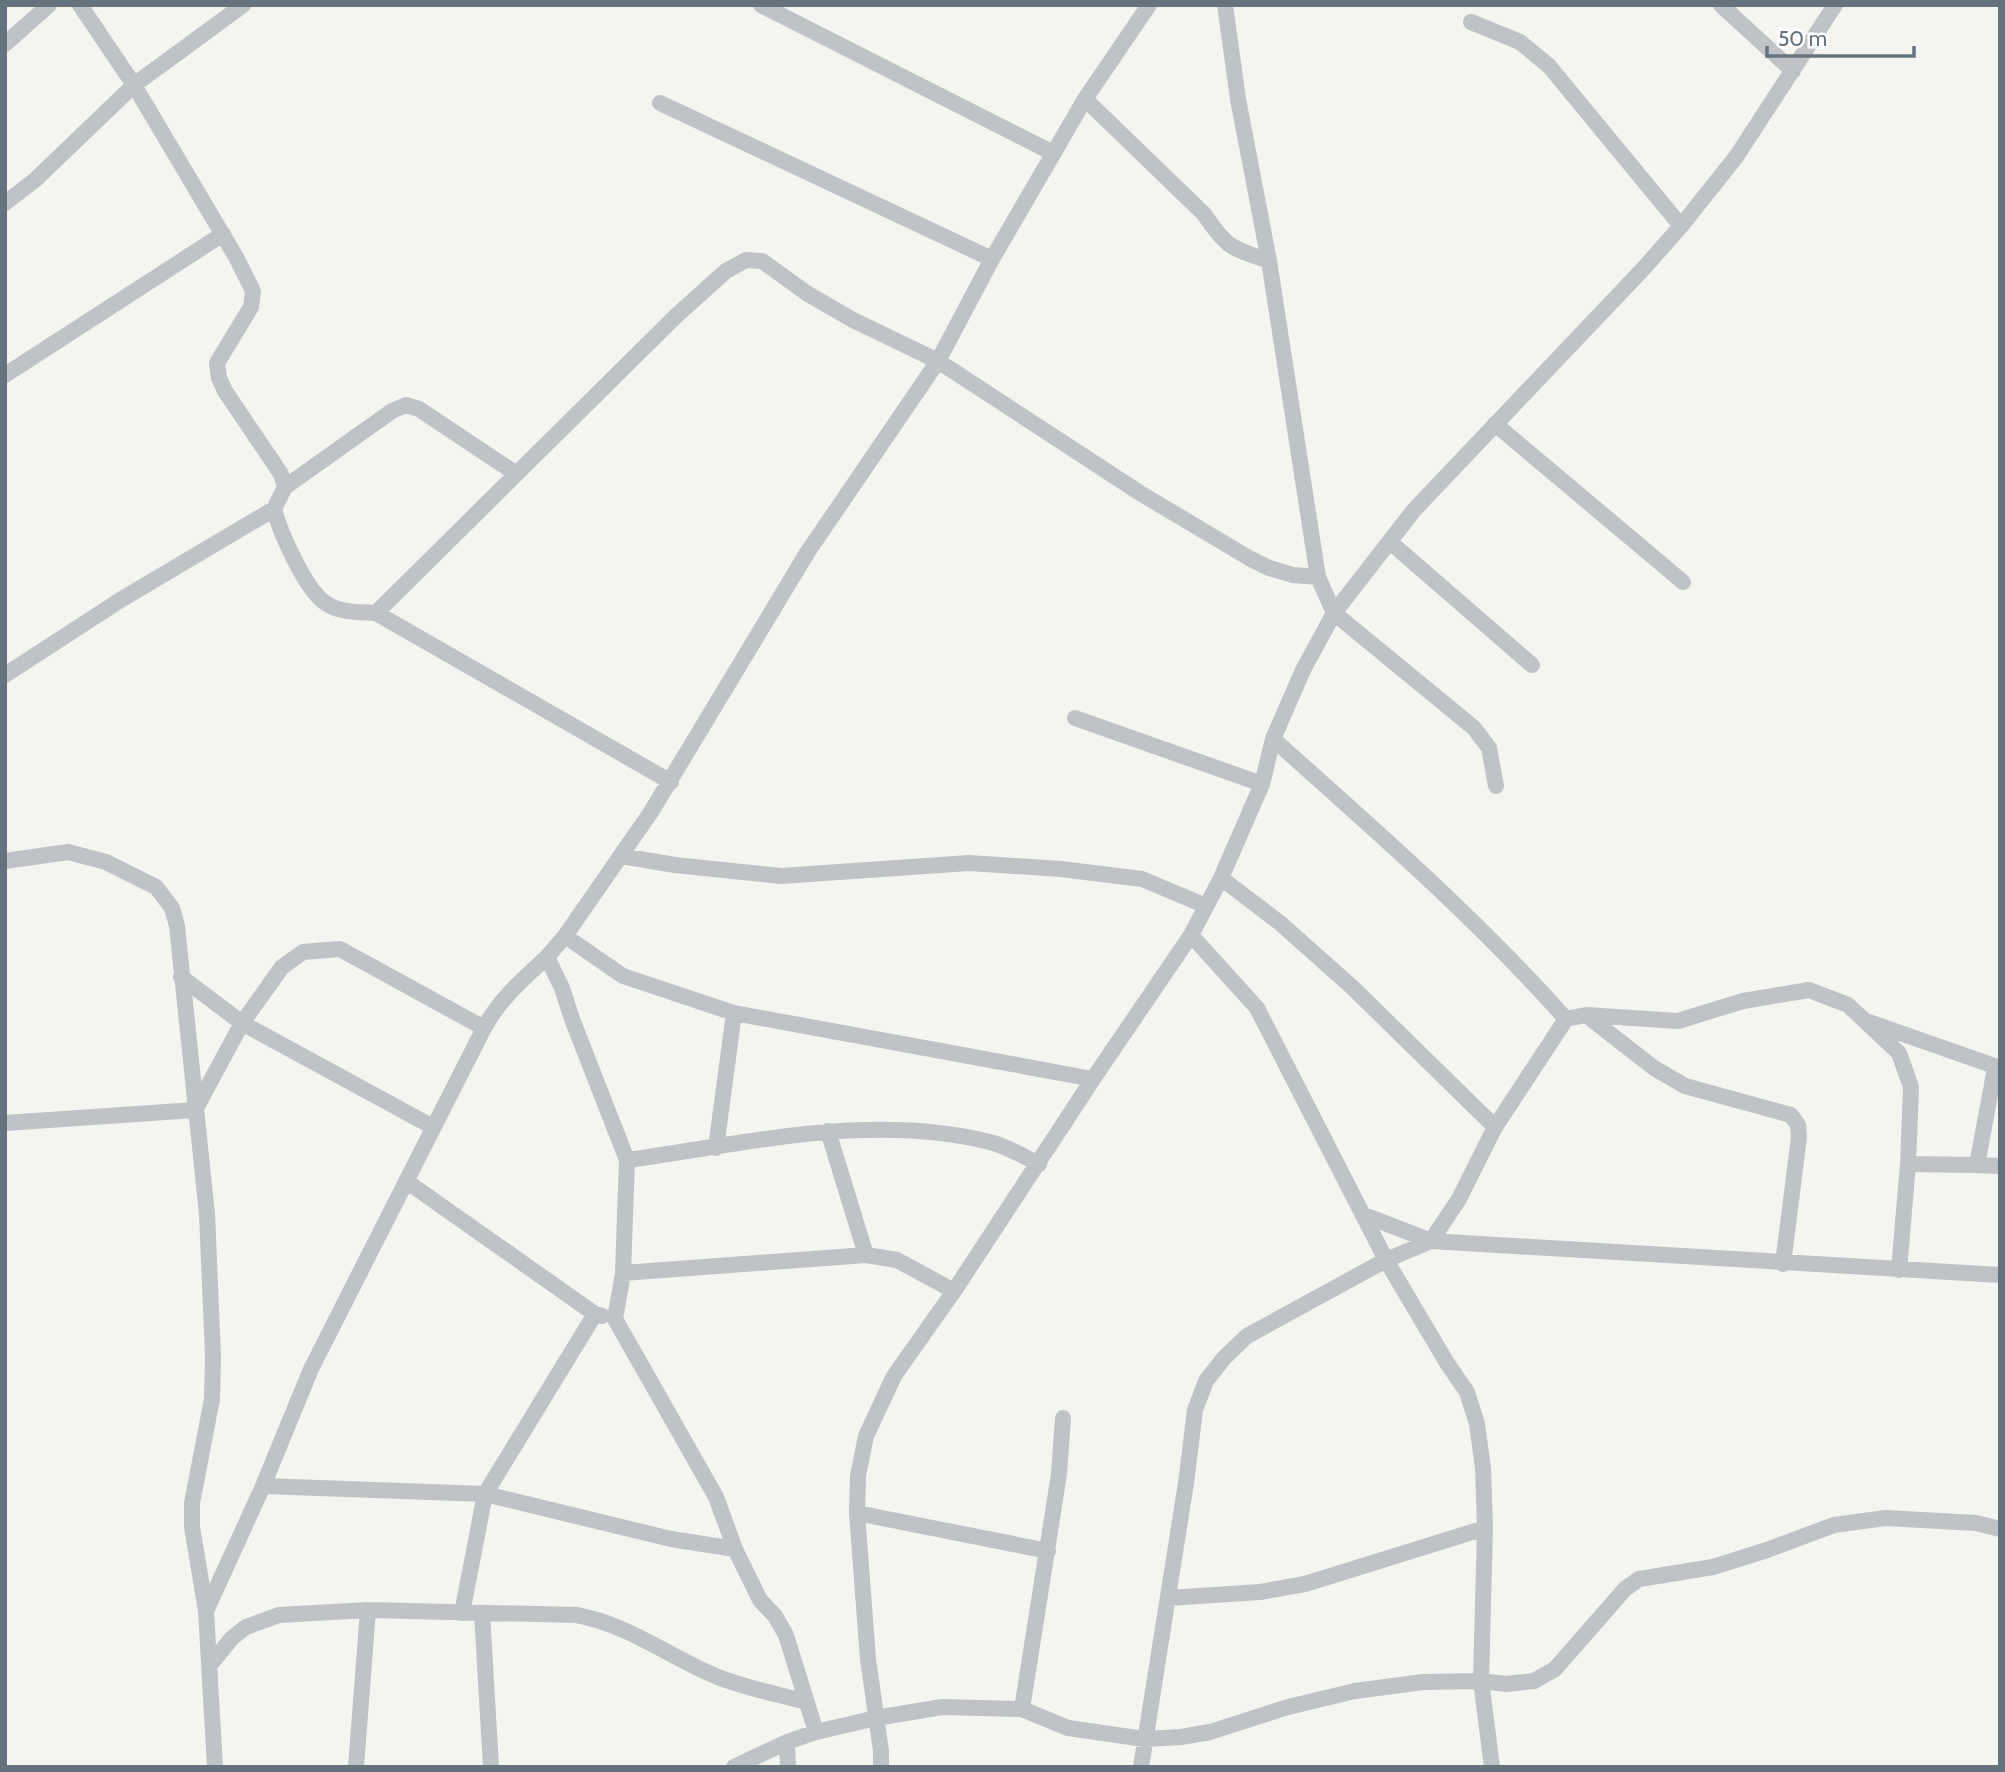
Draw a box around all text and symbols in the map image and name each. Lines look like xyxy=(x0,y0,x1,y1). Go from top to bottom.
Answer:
scale bar xyxy=(1767,14,1914,58)
text: 50 m xyxy=(1778,26,1827,51)

